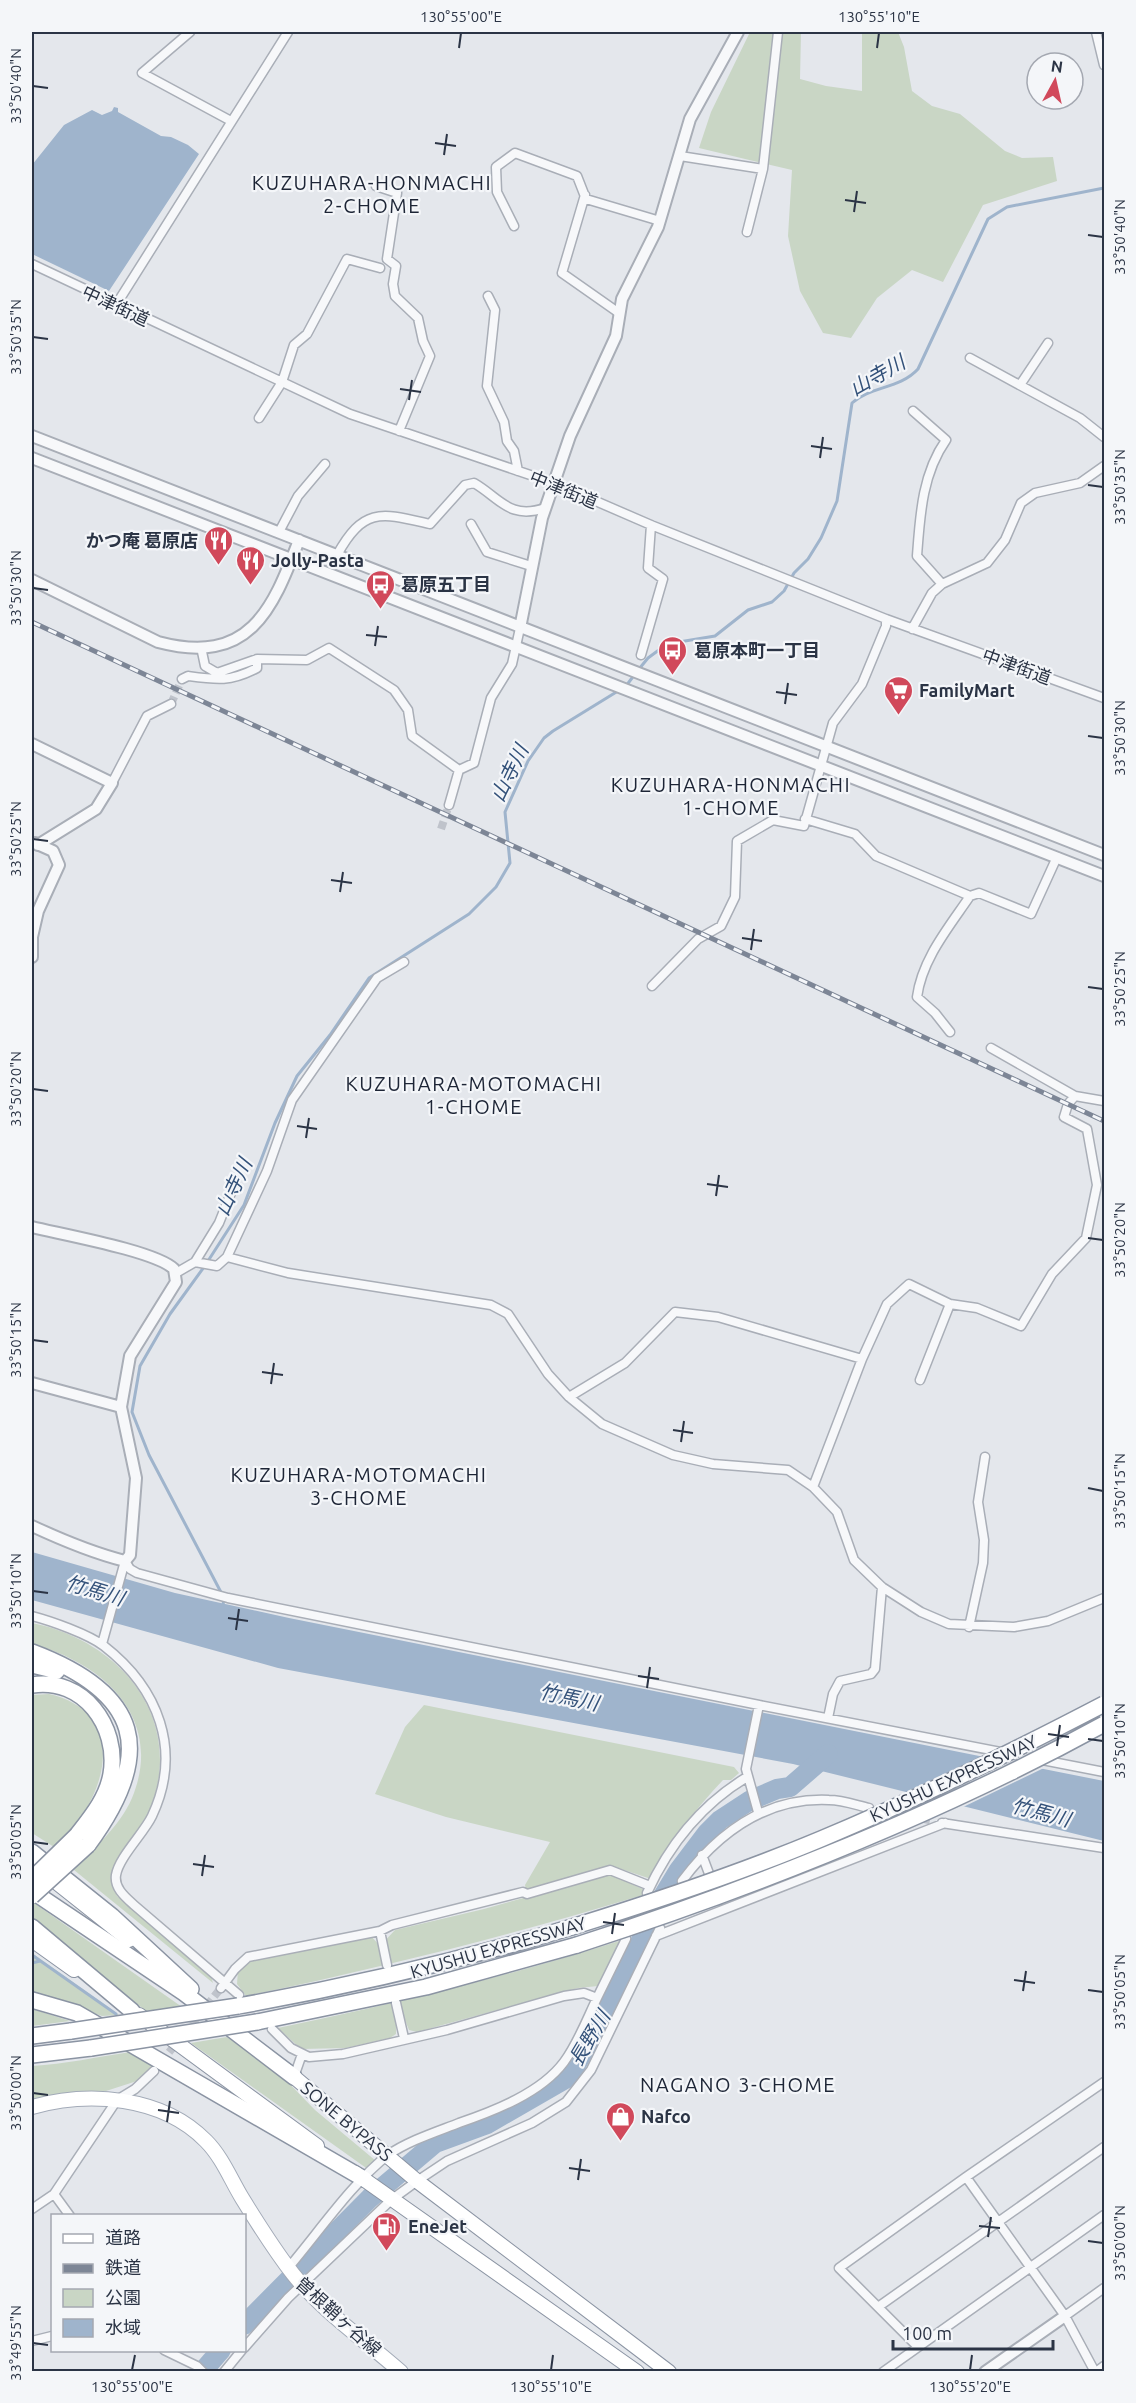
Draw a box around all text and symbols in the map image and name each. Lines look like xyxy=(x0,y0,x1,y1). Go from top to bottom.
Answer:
text: 130°55'00"E xyxy=(420,8,502,25)
text: 130°55'10"E xyxy=(838,8,920,25)
text: 33°50'40"N xyxy=(7,48,24,124)
north arrow xyxy=(1025,51,1085,111)
text: N xyxy=(1050,56,1064,76)
district label: KUZUHARA-HONMACHI 2-CHOME xyxy=(252,171,492,217)
text: 33°50'40"N xyxy=(1111,199,1128,275)
street label: 中津街道 xyxy=(79,281,153,329)
text: 33°50'35"N xyxy=(7,299,24,375)
water label: 山寺川 xyxy=(845,349,910,400)
text: 33°50'35"N xyxy=(1111,449,1128,525)
street label: 中津街道 xyxy=(527,466,601,512)
restaurant icon: かつ庵 葛原店 xyxy=(203,524,235,566)
place label: かつ庵 葛原店 xyxy=(86,530,198,550)
restaurant icon: Jolly-Pasta xyxy=(234,544,266,586)
text: 33°50'30"N xyxy=(7,550,24,626)
place label: Jolly-Pasta xyxy=(271,550,364,570)
bus stop icon: 葛原五丁目 xyxy=(364,568,396,610)
place label: 葛原五丁目 xyxy=(401,574,491,594)
bus stop icon: 葛原本町一丁目 xyxy=(657,634,689,676)
place label: 葛原本町一丁目 xyxy=(694,640,820,660)
street label: 中津街道 xyxy=(980,644,1054,688)
supermarket icon: FamilyMart xyxy=(882,674,914,716)
place label: FamilyMart xyxy=(919,680,1015,700)
text: 33°50'30"N xyxy=(1111,700,1128,776)
water label: 山寺川 xyxy=(486,739,533,805)
district label: KUZUHARA-HONMACHI 1-CHOME xyxy=(611,773,851,819)
text: 33°50'25"N xyxy=(7,801,24,877)
text: 33°50'25"N xyxy=(1111,951,1128,1027)
text: 33°50'20"N xyxy=(7,1051,24,1127)
district label: KUZUHARA-MOTOMACHI 1-CHOME xyxy=(346,1072,602,1118)
water label: 山寺川 xyxy=(210,1153,257,1219)
text: 33°50'20"N xyxy=(1111,1202,1128,1278)
text: 33°50'15"N xyxy=(7,1302,24,1378)
text: 33°50'15"N xyxy=(1111,1453,1128,1529)
district label: KUZUHARA-MOTOMACHI 3-CHOME xyxy=(231,1463,487,1509)
text: 33°50'10"N xyxy=(7,1553,24,1629)
water label: 竹馬川 xyxy=(63,1570,129,1610)
water label: 竹馬川 xyxy=(537,1680,603,1715)
text: 33°50'10"N xyxy=(1111,1703,1128,1779)
street label: KYUSHU EXPRESSWAY xyxy=(866,1730,1040,1826)
water label: 竹馬川 xyxy=(1009,1793,1075,1831)
text: 33°50'05"N xyxy=(7,1804,24,1880)
street label: KYUSHU EXPRESSWAY xyxy=(408,1912,589,1982)
text: 33°50'05"N xyxy=(1111,1954,1128,2030)
water label: 長野川 xyxy=(564,2005,615,2070)
text: 33°50'00"N xyxy=(7,2055,24,2131)
district label: NAGANO 3-CHOME xyxy=(640,2073,836,2096)
street label: SONE BYPASS xyxy=(297,2077,397,2165)
shop icon: Nafco xyxy=(604,2100,636,2142)
place label: Nafco xyxy=(641,2106,691,2126)
text: 33°50'00"N xyxy=(1111,2205,1128,2281)
fuel station icon: EneJet xyxy=(371,2210,403,2252)
legend xyxy=(51,2214,246,2352)
place label: EneJet xyxy=(408,2216,467,2236)
text: 道路 xyxy=(105,2227,141,2247)
text: 鉄道 xyxy=(105,2257,141,2277)
street label: 曽根鞘ヶ谷線 xyxy=(292,2272,386,2360)
text: 公園 xyxy=(105,2287,141,2307)
text: 33°49'55"N xyxy=(7,2305,24,2381)
scale bar xyxy=(893,2313,1054,2351)
text: 水域 xyxy=(105,2317,141,2337)
text: 100 m xyxy=(902,2323,952,2343)
text: 130°55'00"E xyxy=(91,2378,173,2395)
text: 130°55'10"E xyxy=(510,2378,592,2395)
text: 130°55'20"E xyxy=(929,2378,1011,2395)

